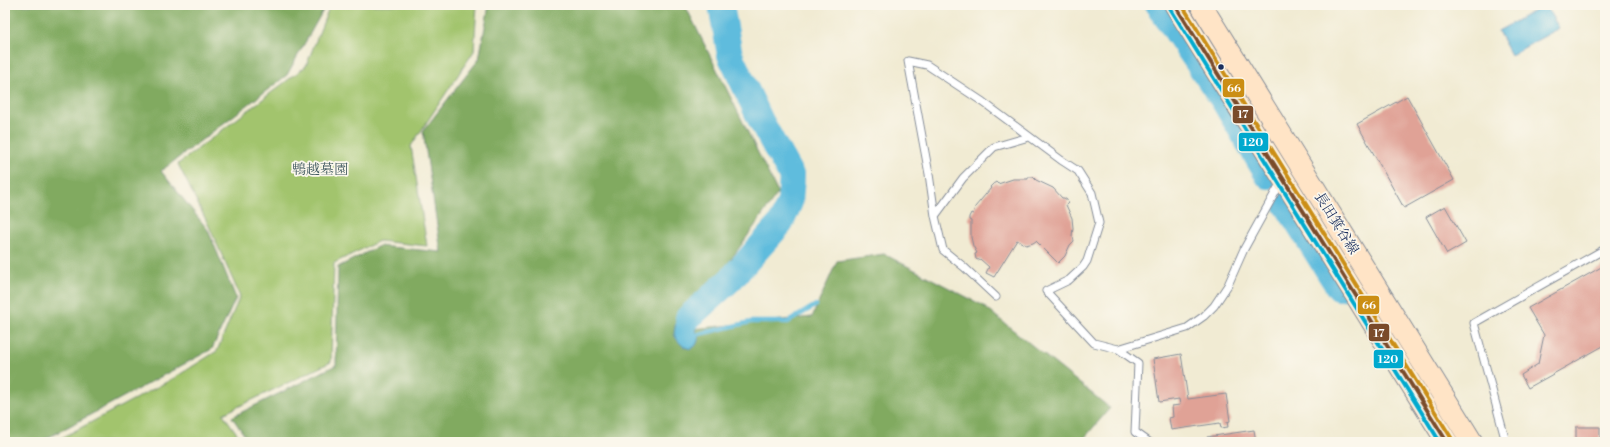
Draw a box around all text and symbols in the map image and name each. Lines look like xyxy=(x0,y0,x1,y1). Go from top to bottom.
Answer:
unlabelled marker xyxy=(1216,62,1226,72)
line badge: 66 xyxy=(1222,78,1245,98)
text: 66 xyxy=(1227,82,1241,96)
line badge: 17 xyxy=(1232,105,1254,124)
text: 17 xyxy=(1237,108,1249,122)
line badge: 120 xyxy=(1238,132,1269,152)
text: 120 xyxy=(1243,136,1263,150)
park label: 鵯越墓園 xyxy=(292,161,348,179)
street label: 長田箕谷線 xyxy=(1310,189,1362,258)
line badge: 66 xyxy=(1357,295,1380,315)
text: 66 xyxy=(1362,299,1376,313)
line badge: 17 xyxy=(1368,323,1390,342)
text: 17 xyxy=(1373,327,1385,341)
line badge: 120 xyxy=(1373,349,1404,369)
text: 120 xyxy=(1378,353,1398,367)

